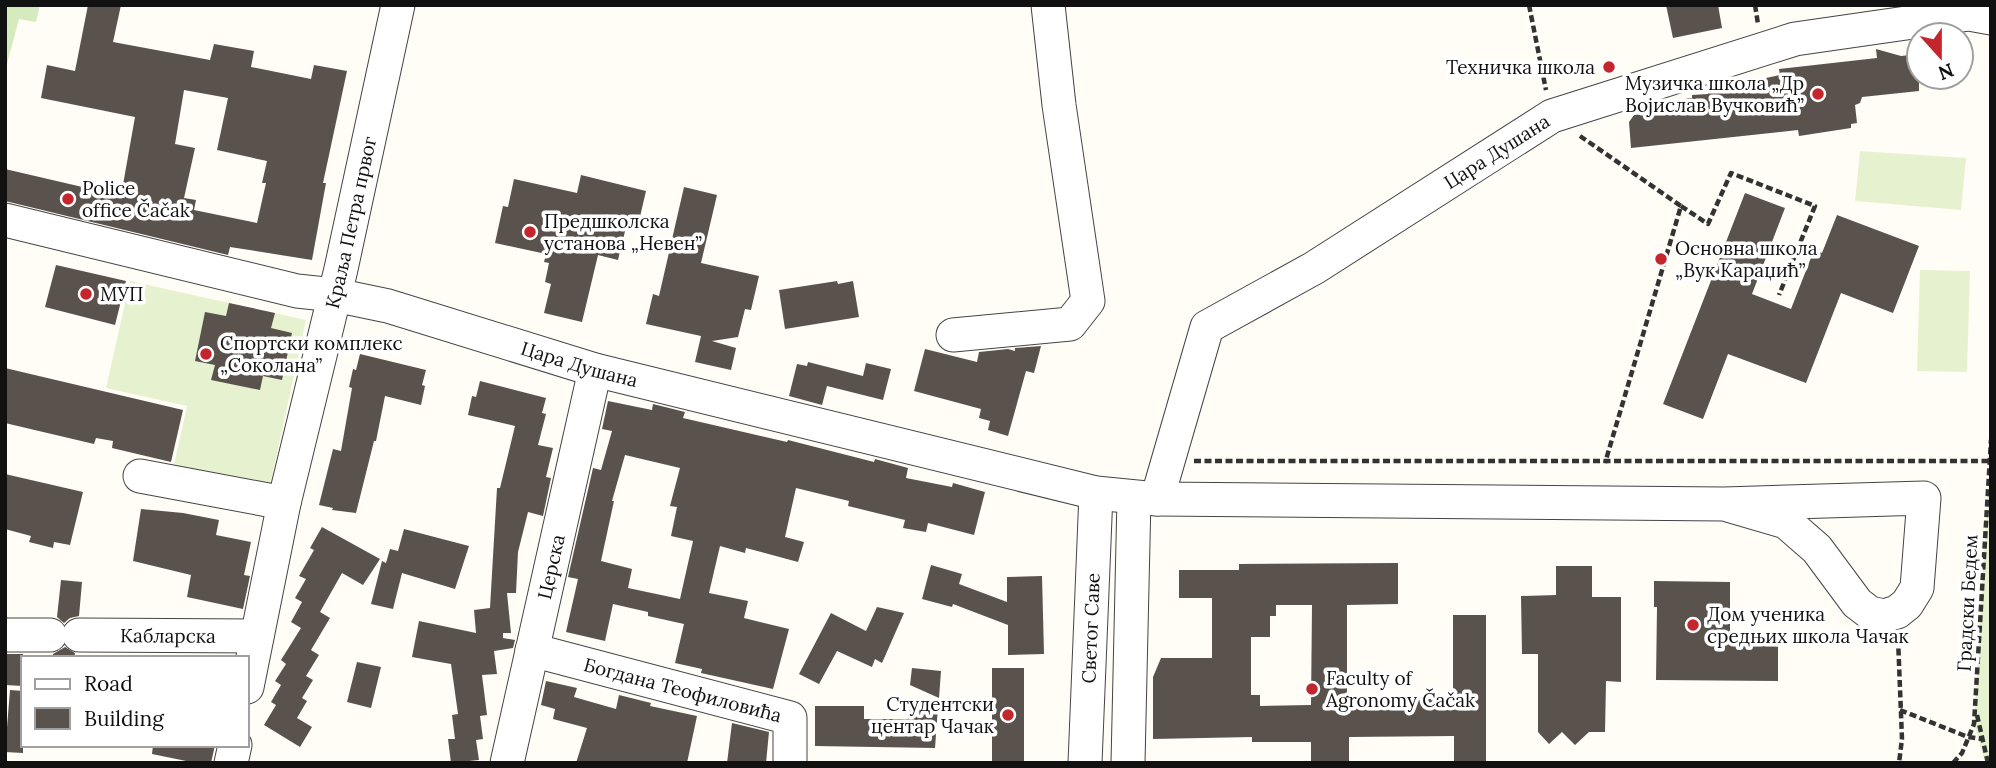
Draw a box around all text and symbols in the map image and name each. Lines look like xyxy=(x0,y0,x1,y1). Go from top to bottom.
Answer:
north arrow xyxy=(1905,21,1975,91)
place label: Техничка школа xyxy=(1446,55,1595,79)
text: N xyxy=(1935,58,1957,86)
marker: Техничка школа xyxy=(1601,59,1617,75)
place label: Музичка школа „Др Војислав Вучковић” xyxy=(1625,71,1804,117)
marker: Музичка школа „Др Војислав Вучковић” xyxy=(1810,86,1826,102)
street label: Цара Душана xyxy=(1439,109,1554,194)
street label: Краља Петра првог xyxy=(320,134,381,311)
place label: Police office Čačak xyxy=(82,176,191,222)
marker: Police office Čačak xyxy=(60,191,76,207)
place label: Предшколска установа „Невен” xyxy=(544,209,702,255)
marker: Предшколска установа „Невен” xyxy=(522,224,538,240)
place label: Основна школа „Вук Караџић” xyxy=(1675,236,1818,282)
marker: Основна школа „Вук Караџић” xyxy=(1653,251,1669,267)
place label: МУП xyxy=(100,282,144,306)
marker: МУП xyxy=(78,286,94,302)
place label: Спортски комплекс „Соколана” xyxy=(220,331,403,377)
street label: Цара Душана xyxy=(518,336,641,392)
marker: Спортски комплекс „Соколана” xyxy=(198,346,214,362)
street label: Церска xyxy=(532,532,570,602)
street label: Градски Бедем xyxy=(1951,534,1983,672)
street label: Светог Саве xyxy=(1076,572,1105,684)
place label: Дом ученика средњих школа Чачак xyxy=(1707,602,1910,648)
marker: Дом ученика средњих школа Чачак xyxy=(1685,617,1701,633)
street label: Кабларска xyxy=(120,623,216,648)
street label: Богдана Теофиловића xyxy=(581,652,785,727)
legend xyxy=(21,656,248,747)
place label: Faculty of Agronomy Čačak xyxy=(1325,666,1476,712)
text: Road xyxy=(84,670,133,697)
marker: Faculty of Agronomy Čačak xyxy=(1304,681,1320,697)
place label: Студентски центар Чачак xyxy=(871,692,995,738)
text: Building xyxy=(84,705,164,732)
marker: Студентски центар Чачак xyxy=(1000,707,1016,723)

